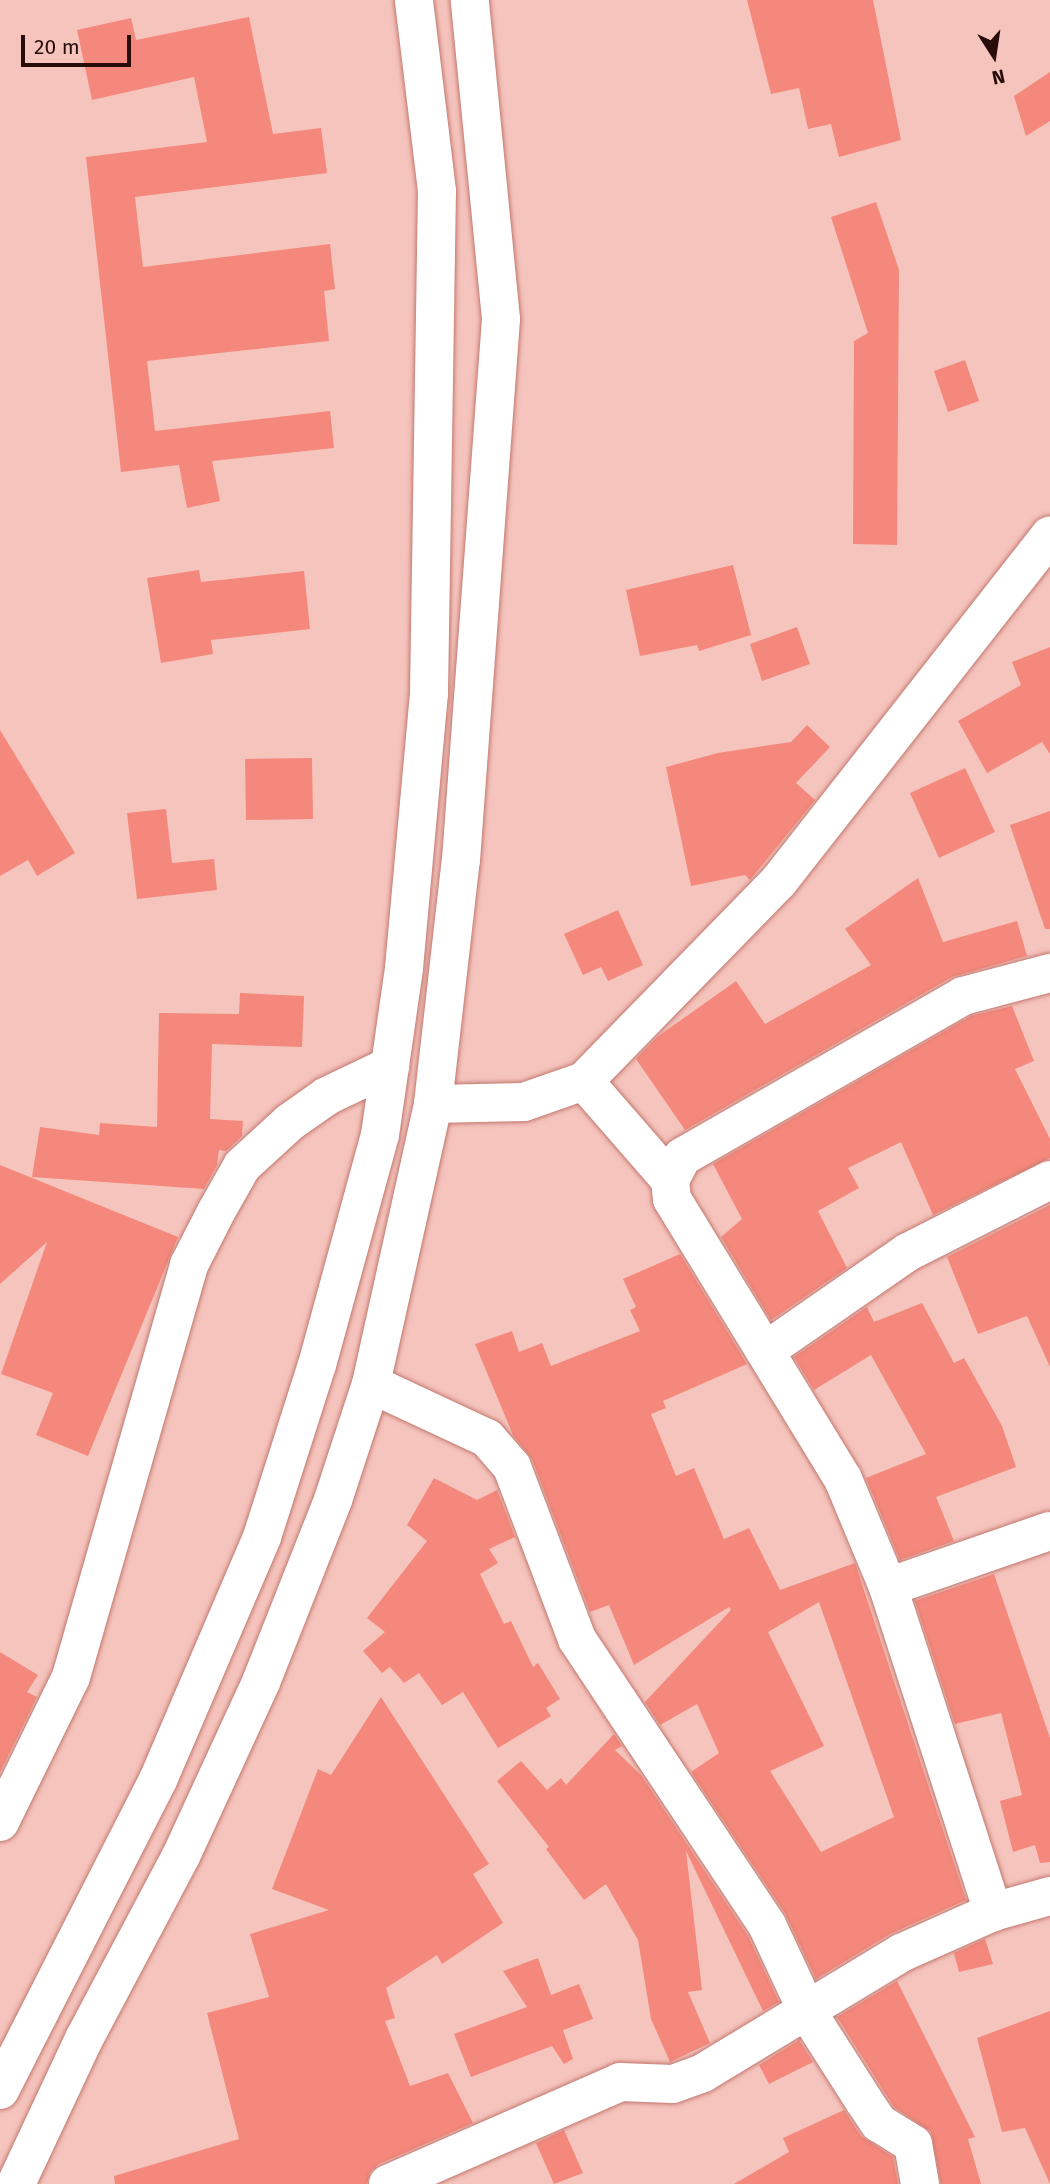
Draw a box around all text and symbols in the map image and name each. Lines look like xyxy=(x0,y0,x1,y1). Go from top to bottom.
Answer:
scale bar xyxy=(24,21,135,65)
north arrow xyxy=(959,21,1029,91)
text: 20 m xyxy=(34,34,80,60)
text: N xyxy=(990,64,1007,90)

